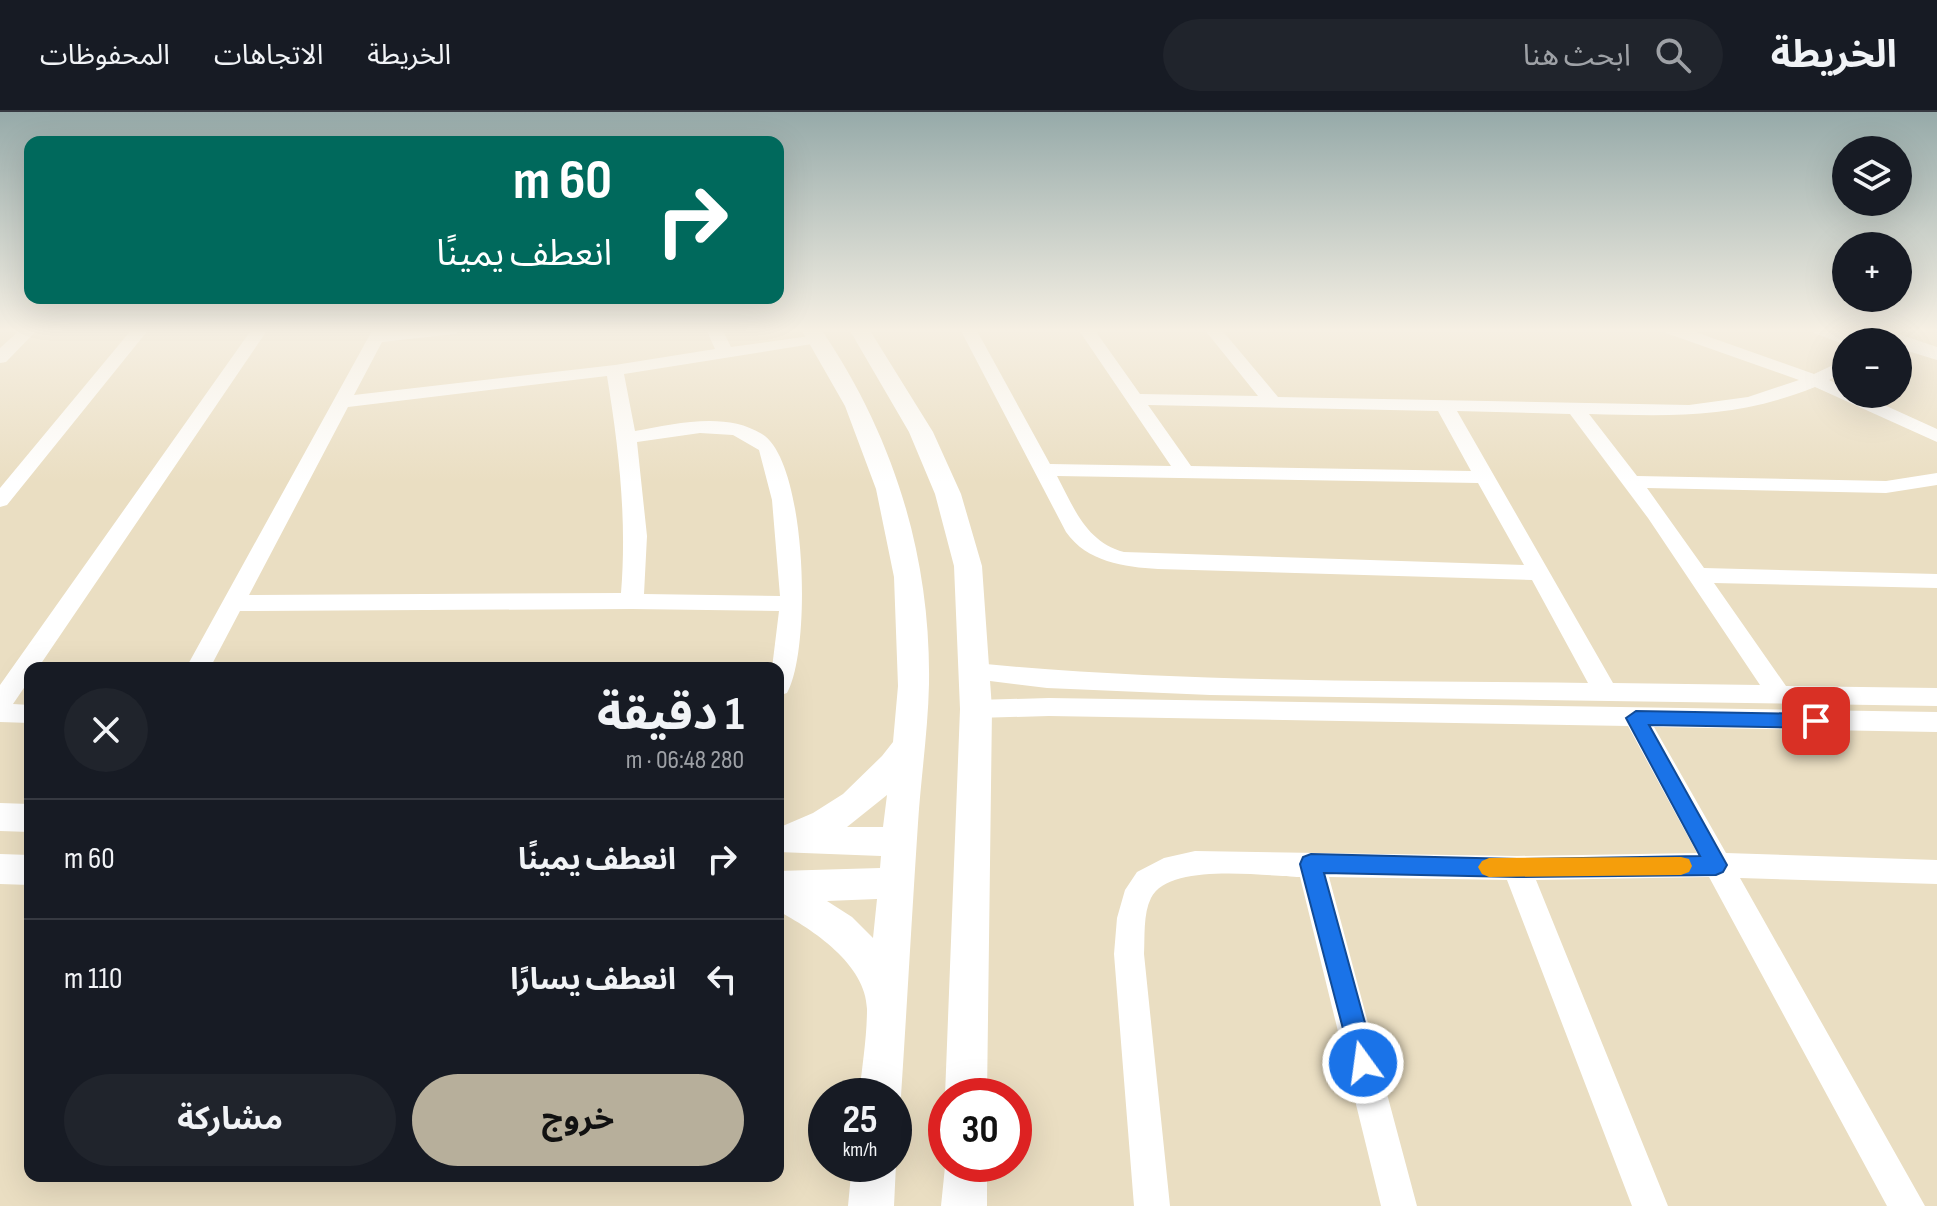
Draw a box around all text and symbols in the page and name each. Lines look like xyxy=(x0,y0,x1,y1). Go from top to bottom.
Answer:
search box xyxy=(1163,19,1723,91)
icon: search xyxy=(1651,33,1695,77)
text: الخريطة xyxy=(1771,33,1897,78)
text: ابحث هنا xyxy=(1523,38,1631,74)
text: المحفوظات xyxy=(40,39,170,72)
text: الاتجاهات xyxy=(214,39,323,72)
text: الخريطة xyxy=(367,39,451,72)
map controls xyxy=(1832,136,1912,408)
button: layers xyxy=(1832,136,1912,216)
text: 60 m xyxy=(513,148,612,215)
icon: right xyxy=(640,168,744,272)
button: + xyxy=(1832,232,1912,312)
text: انعطف يمينًا xyxy=(436,233,612,276)
button: − xyxy=(1832,328,1912,408)
text: 1 دقيقة xyxy=(597,686,744,743)
pin xyxy=(1782,687,1850,755)
button: close xyxy=(64,688,148,772)
icon: arrive xyxy=(1794,699,1838,743)
text: 280 m · 06:48 xyxy=(626,745,744,776)
icon: right xyxy=(700,837,744,881)
text: 60 m xyxy=(64,841,115,877)
text: انعطف يمينًا xyxy=(518,842,676,878)
icon: left xyxy=(700,957,744,1001)
text: 110 m xyxy=(64,961,122,997)
text: انعطف يسارًا xyxy=(510,962,676,998)
position arrow xyxy=(1321,1021,1405,1105)
button: مشاركة xyxy=(64,1074,396,1166)
button: خروج xyxy=(412,1074,744,1166)
speed limit sign: 30 xyxy=(928,1078,1032,1182)
text: 25 xyxy=(842,1096,878,1144)
text: km/h xyxy=(843,1138,877,1162)

